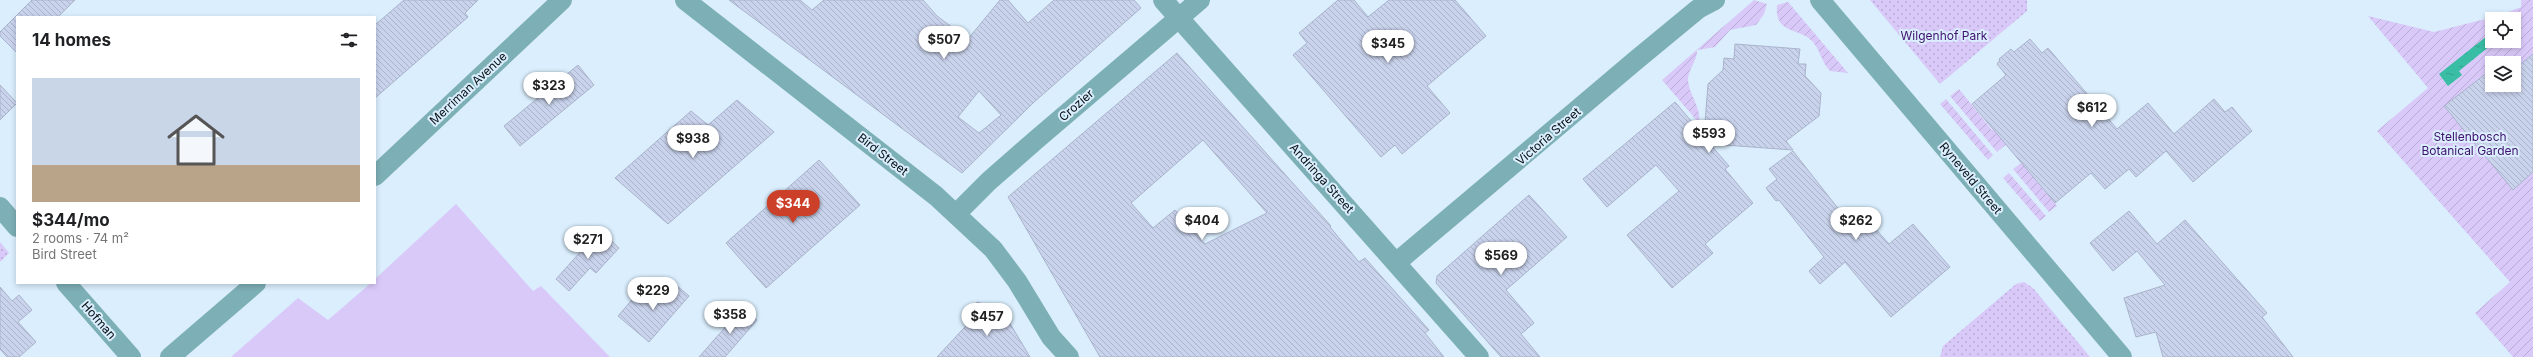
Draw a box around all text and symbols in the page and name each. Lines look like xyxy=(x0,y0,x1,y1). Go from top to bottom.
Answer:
map controls xyxy=(2485,12,2521,92)
button: locate xyxy=(2485,12,2521,48)
pin: $507 xyxy=(920,26,968,60)
park label: Wilgenhof Park xyxy=(1901,28,1988,43)
icon: filters xyxy=(338,29,360,51)
text: 14 homes xyxy=(32,30,111,50)
pin: $345 xyxy=(1364,30,1412,64)
text: $507 xyxy=(928,31,960,47)
text: $345 xyxy=(1371,35,1405,51)
street label: Merriman Avenue xyxy=(426,48,510,128)
button: layers xyxy=(2485,56,2521,92)
pin: $323 xyxy=(525,72,573,106)
text: $323 xyxy=(532,77,566,93)
street label: Crozier xyxy=(1056,86,1097,124)
pin: $612 xyxy=(2068,94,2116,128)
text: $612 xyxy=(2077,99,2107,115)
icon: home xyxy=(160,104,232,176)
street label: Victoria Street xyxy=(1513,104,1583,168)
pin: $593 xyxy=(1685,120,1733,154)
pin: $938 xyxy=(669,125,717,159)
text: $593 xyxy=(1692,125,1726,141)
park label: Stellenbosch Botanical Garden xyxy=(2421,129,2519,158)
text: $938 xyxy=(676,130,710,146)
street label: Bird Street xyxy=(855,130,911,178)
street label: Ryneveld Street xyxy=(1937,139,2005,217)
street label: Andringa Street xyxy=(1287,140,1357,216)
pin: $344 xyxy=(769,190,817,224)
text: $344 xyxy=(776,195,810,211)
pin: $404 xyxy=(1178,207,1226,241)
pin: $262 xyxy=(1832,207,1880,241)
text: $344/mo xyxy=(32,210,110,230)
text: $404 xyxy=(1185,212,1219,228)
text: $262 xyxy=(1839,212,1873,228)
pin: $271 xyxy=(564,226,612,260)
text: 2 rooms · 74 m² xyxy=(32,230,129,246)
text: $271 xyxy=(573,231,603,247)
pin: $569 xyxy=(1477,242,1525,276)
text: Bird Street xyxy=(32,246,97,262)
text: $569 xyxy=(1484,247,1518,263)
pin: $229 xyxy=(629,277,677,311)
text: $229 xyxy=(636,282,670,298)
street label: Hofman xyxy=(79,298,119,342)
pin: $358 xyxy=(706,301,754,335)
pin: $457 xyxy=(963,303,1011,337)
text: $358 xyxy=(713,306,747,322)
text: $457 xyxy=(970,308,1004,324)

